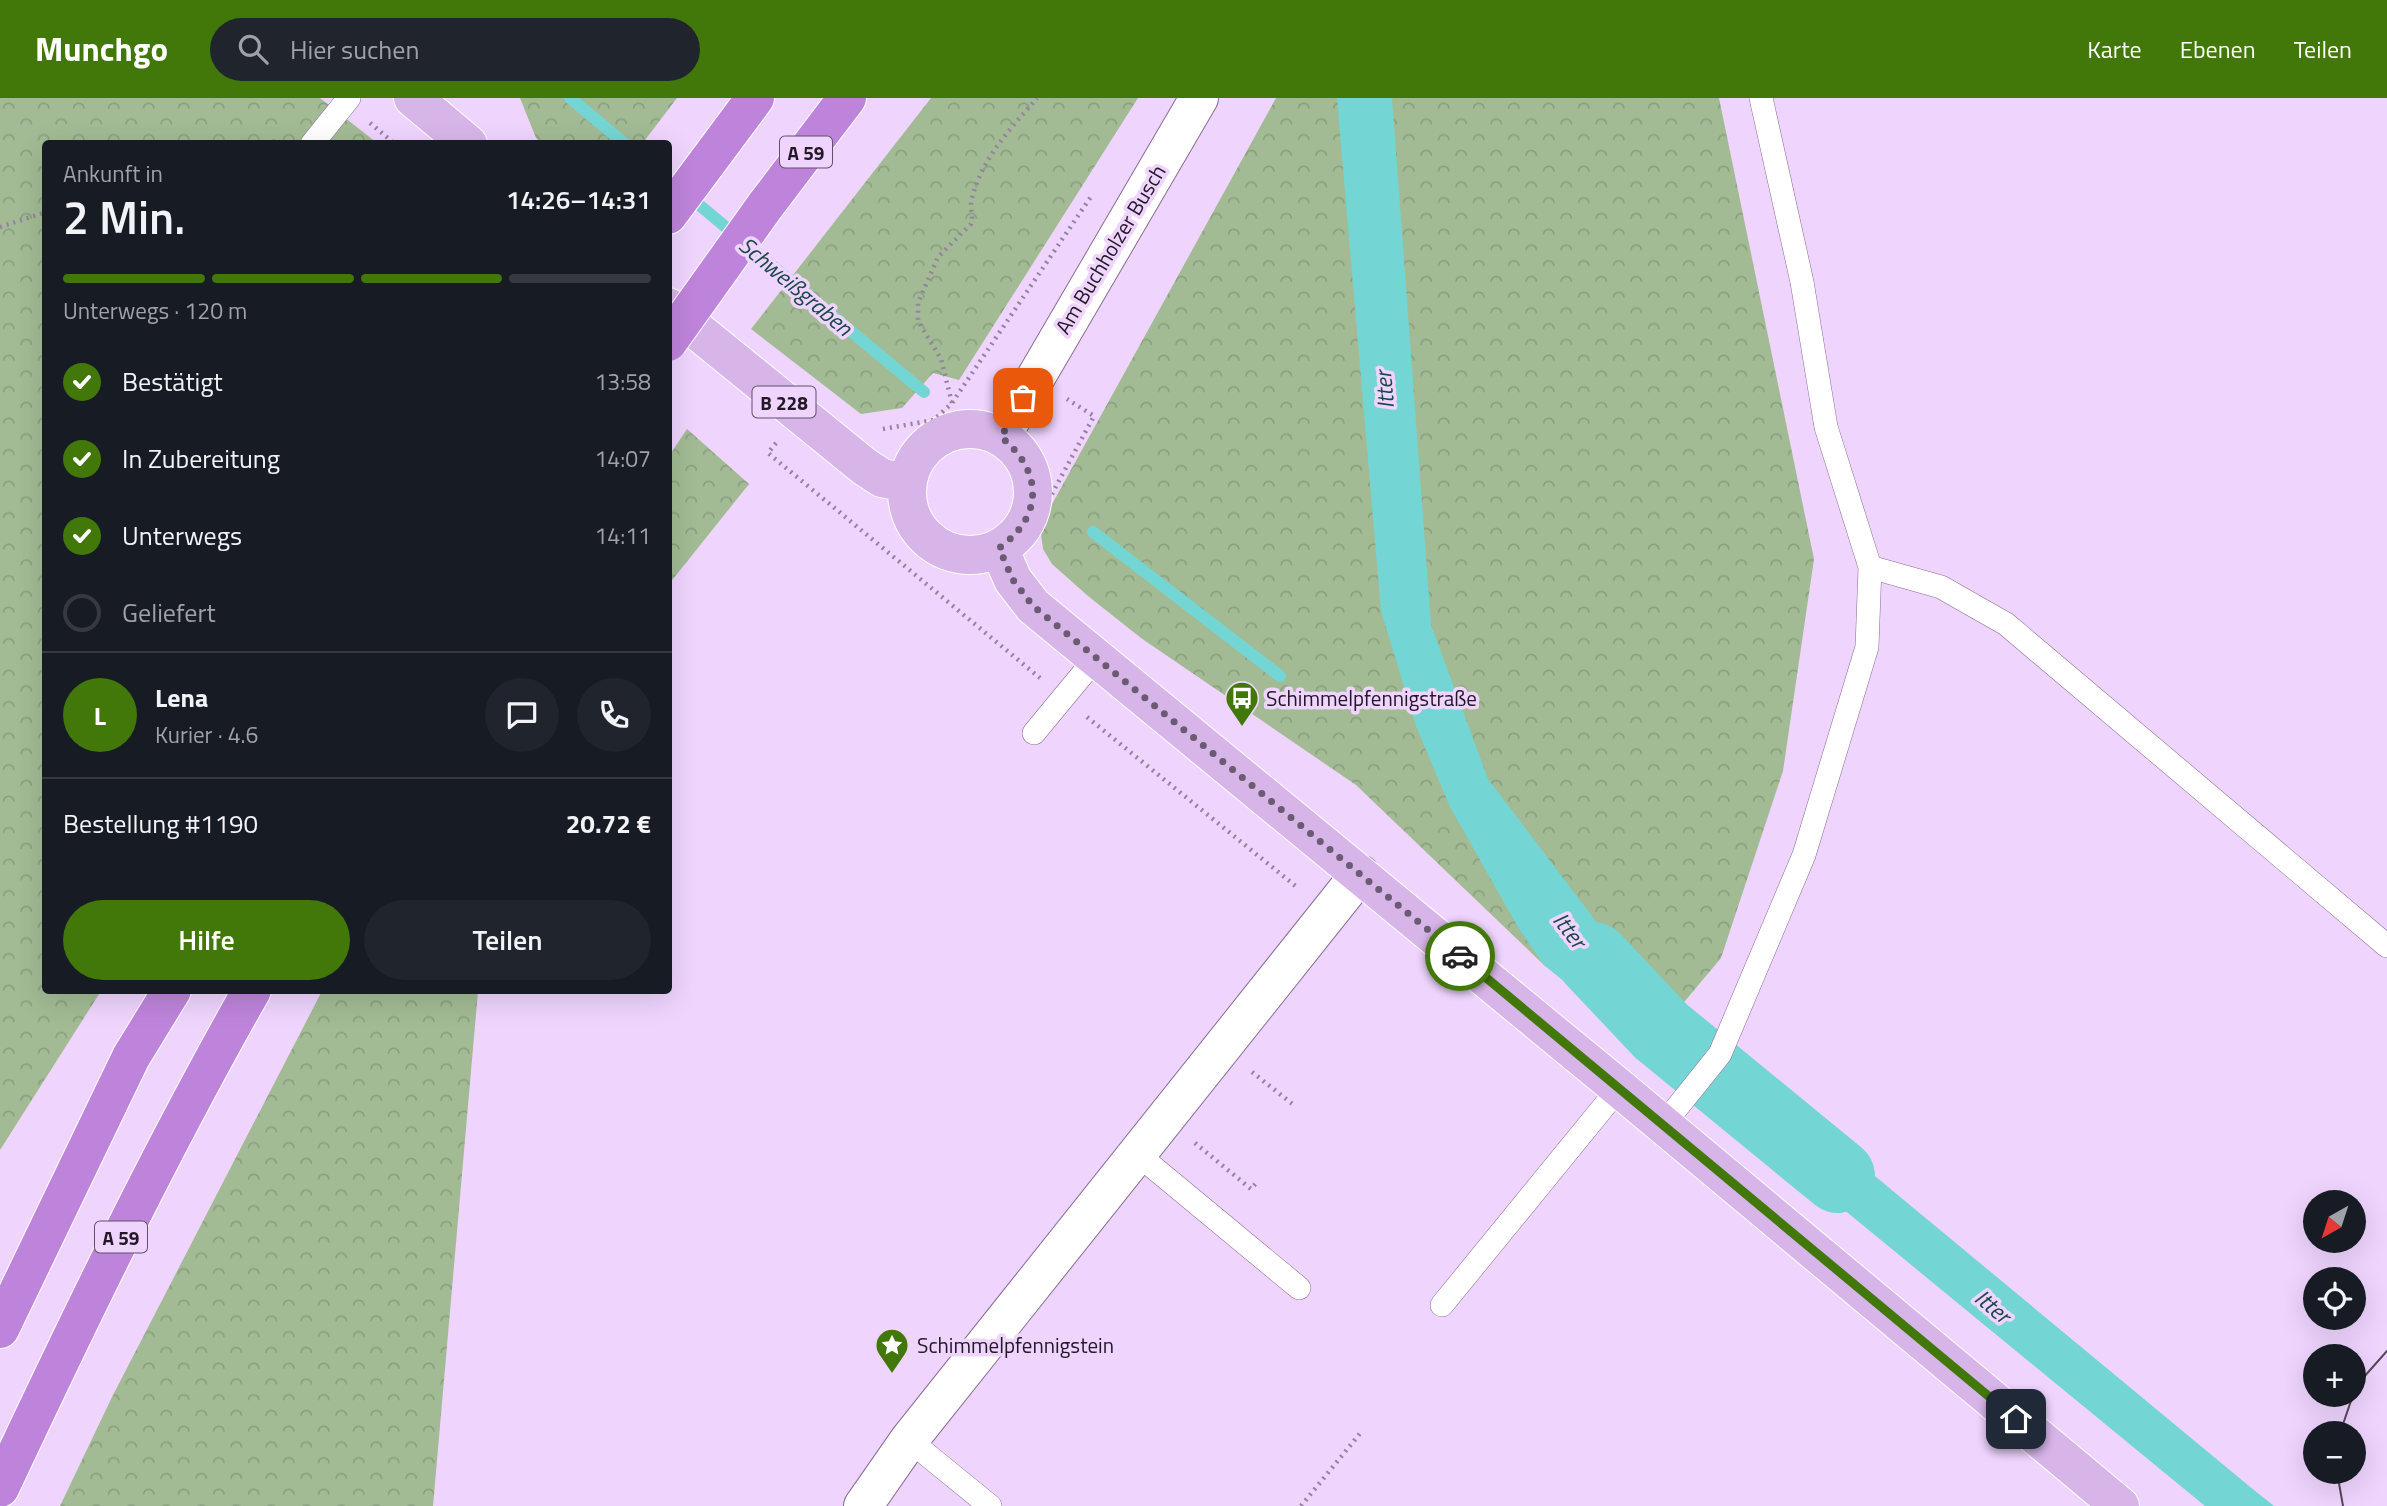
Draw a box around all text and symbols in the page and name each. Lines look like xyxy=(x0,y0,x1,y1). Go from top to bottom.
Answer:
search box xyxy=(210,18,700,81)
text: Munchgo xyxy=(35,24,168,74)
icon: search xyxy=(234,30,272,68)
text: Hier suchen xyxy=(290,30,419,69)
text: Karte xyxy=(2087,31,2142,67)
text: Ebenen xyxy=(2180,31,2256,67)
text: Teilen xyxy=(2294,31,2352,67)
road number: A 59 xyxy=(780,136,832,168)
text: Ankunft in xyxy=(63,156,163,191)
street label: Am Buchholzer Busch xyxy=(1047,158,1173,340)
text: 14:26–14:31 xyxy=(506,180,651,219)
text: 2 Min. xyxy=(63,182,185,252)
water label: Schweißgraben xyxy=(731,228,861,344)
text: Unterwegs · 120 m xyxy=(63,293,247,328)
text: Bestätigt xyxy=(122,362,223,401)
icon: check xyxy=(63,363,101,401)
text: 13:58 xyxy=(594,364,651,399)
water label: Itter xyxy=(1365,367,1403,410)
pin xyxy=(993,368,1053,428)
icon: bag xyxy=(1004,379,1042,417)
road number: B 228 xyxy=(752,386,816,418)
text: In Zubereitung xyxy=(122,439,280,478)
icon: check xyxy=(63,440,101,478)
text: 14:07 xyxy=(594,441,651,476)
text: Unterwegs xyxy=(122,516,242,555)
icon: check xyxy=(63,517,101,555)
text: 14:11 xyxy=(594,518,651,553)
text: Geliefert xyxy=(122,593,216,632)
text: Lena xyxy=(155,678,208,717)
button: chat xyxy=(485,678,559,752)
button: phone xyxy=(577,678,651,752)
bus stop icon: Schimmelpfennigstraße xyxy=(1223,679,1261,728)
place label: Schimmelpfennigstraße xyxy=(1266,682,1477,714)
text: L xyxy=(94,696,106,735)
text: Kurier · 4.6 xyxy=(155,717,258,752)
text: Bestellung #1190 xyxy=(63,804,258,843)
text: 20.72 € xyxy=(566,804,651,843)
button: Hilfe xyxy=(63,900,350,980)
button: Teilen xyxy=(364,900,651,980)
water label: Itter xyxy=(1545,904,1597,958)
courier xyxy=(1425,921,1495,991)
icon: car xyxy=(1441,937,1479,975)
north arrow xyxy=(2303,1190,2366,1253)
map controls xyxy=(2303,1190,2366,1484)
road number: A 59 xyxy=(95,1222,147,1252)
button: locate xyxy=(2303,1267,2366,1330)
water label: Itter xyxy=(1967,1280,2021,1333)
place icon: Schimmelpfennigstein xyxy=(873,1326,911,1375)
place label: Schimmelpfennigstein xyxy=(917,1329,1114,1361)
button: + xyxy=(2303,1344,2366,1407)
pin xyxy=(1986,1389,2046,1449)
icon: home xyxy=(1997,1400,2035,1438)
button: − xyxy=(2303,1421,2366,1484)

